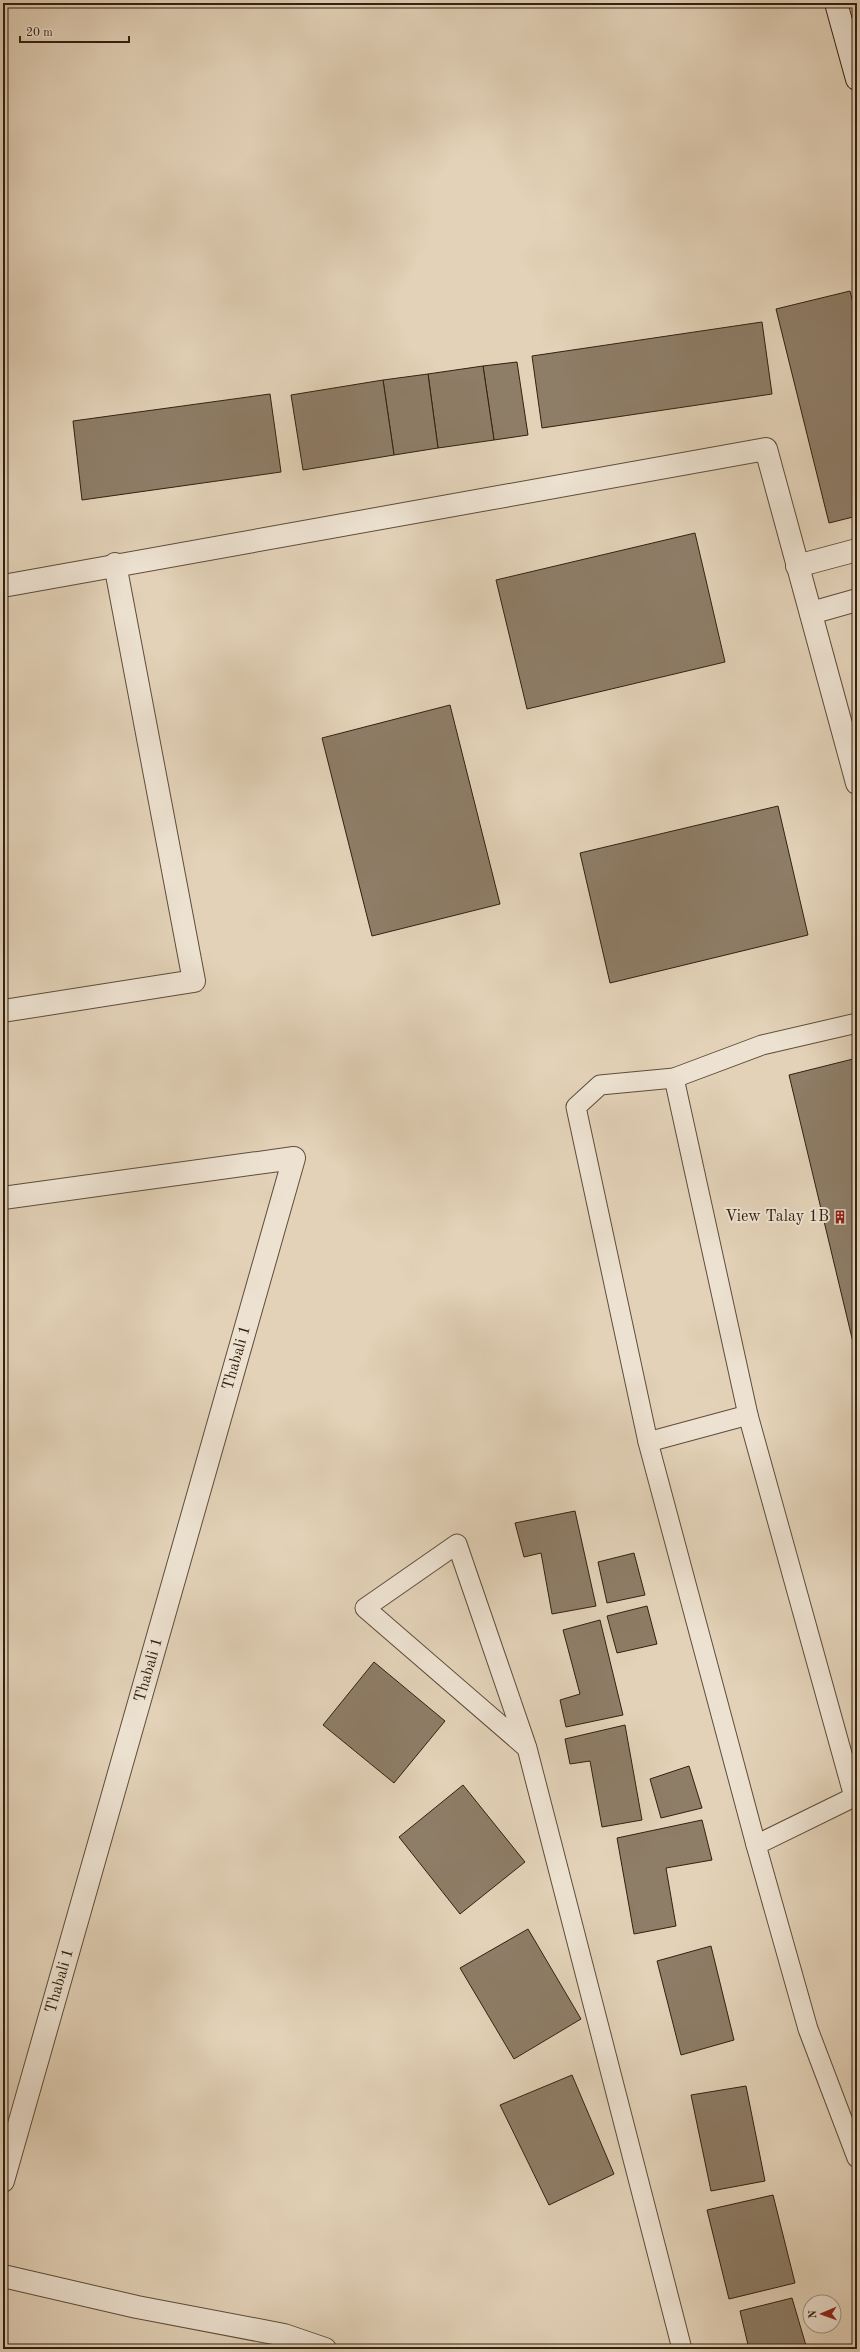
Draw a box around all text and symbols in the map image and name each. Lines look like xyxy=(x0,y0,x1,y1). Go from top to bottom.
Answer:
scale bar xyxy=(20,18,129,44)
text: 20 m xyxy=(26,27,53,39)
place label: View Talay 1B xyxy=(725,1209,829,1225)
building icon: View Talay 1B xyxy=(832,1209,848,1225)
street label: Thabali 1 xyxy=(220,1324,254,1392)
street label: Thabali 1 xyxy=(132,1636,166,1704)
street label: Thabali 1 xyxy=(43,1947,77,2015)
north arrow xyxy=(802,2294,842,2334)
text: N xyxy=(808,2309,819,2319)

